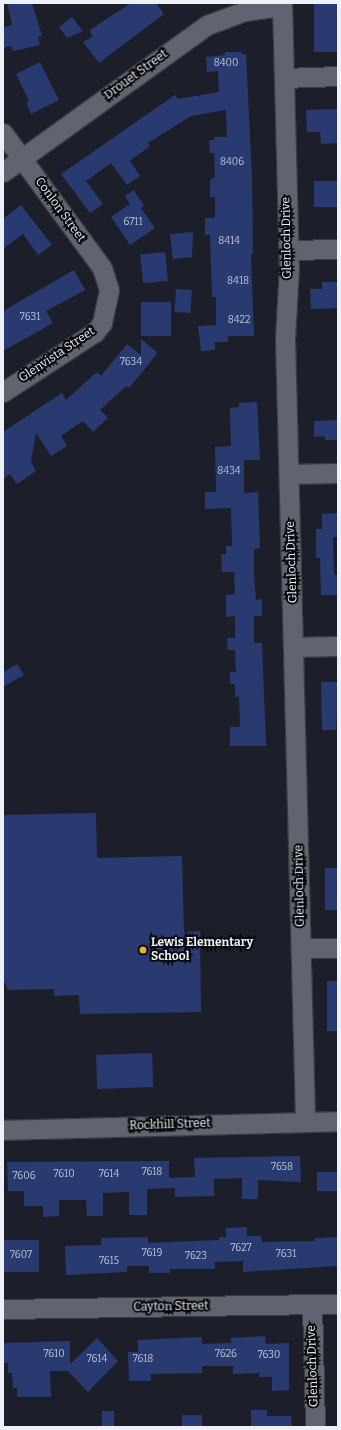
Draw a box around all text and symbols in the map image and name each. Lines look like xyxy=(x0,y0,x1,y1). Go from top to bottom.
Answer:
street label: Drouet Street xyxy=(101,47,171,103)
house number: 8400 xyxy=(214,58,238,70)
house number: 8406 xyxy=(220,157,244,169)
street label: Conlon Street xyxy=(32,175,88,245)
street label: Glenloch Drive xyxy=(279,197,295,279)
house number: 6711 xyxy=(124,217,142,229)
house number: 8414 xyxy=(218,236,240,248)
house number: 8418 xyxy=(227,276,249,288)
house number: 7631 xyxy=(20,312,40,324)
house number: 8422 xyxy=(228,315,250,327)
street label: Glenvista Street xyxy=(16,324,98,386)
house number: 7634 xyxy=(120,357,142,369)
house number: 8434 xyxy=(217,466,241,478)
street label: Glenloch Drive xyxy=(283,521,301,603)
street label: Glenloch Drive xyxy=(292,845,308,927)
place label: Lewis Elementary School xyxy=(151,936,253,964)
marker: Lewis Elementary School xyxy=(138,945,148,955)
street label: Rockhill Street xyxy=(129,1116,211,1134)
house number: 7658 xyxy=(271,1162,293,1174)
house number: 7618 xyxy=(142,1167,162,1179)
house number: 7610 xyxy=(53,1169,75,1181)
house number: 7614 xyxy=(99,1169,119,1181)
house number: 7606 xyxy=(12,1171,36,1183)
house number: 7627 xyxy=(230,1243,252,1255)
house number: 7619 xyxy=(142,1248,162,1260)
house number: 7631 xyxy=(276,1249,296,1261)
house number: 7607 xyxy=(10,1250,32,1262)
house number: 7623 xyxy=(185,1251,207,1263)
house number: 7615 xyxy=(99,1256,119,1268)
street label: Cayton Street xyxy=(133,1299,209,1315)
street label: Glenloch Drive xyxy=(304,1325,322,1407)
house number: 7610 xyxy=(43,1349,65,1361)
house number: 7626 xyxy=(215,1349,237,1361)
house number: 7630 xyxy=(258,1350,280,1362)
house number: 7614 xyxy=(87,1354,107,1366)
house number: 7618 xyxy=(133,1354,153,1366)

